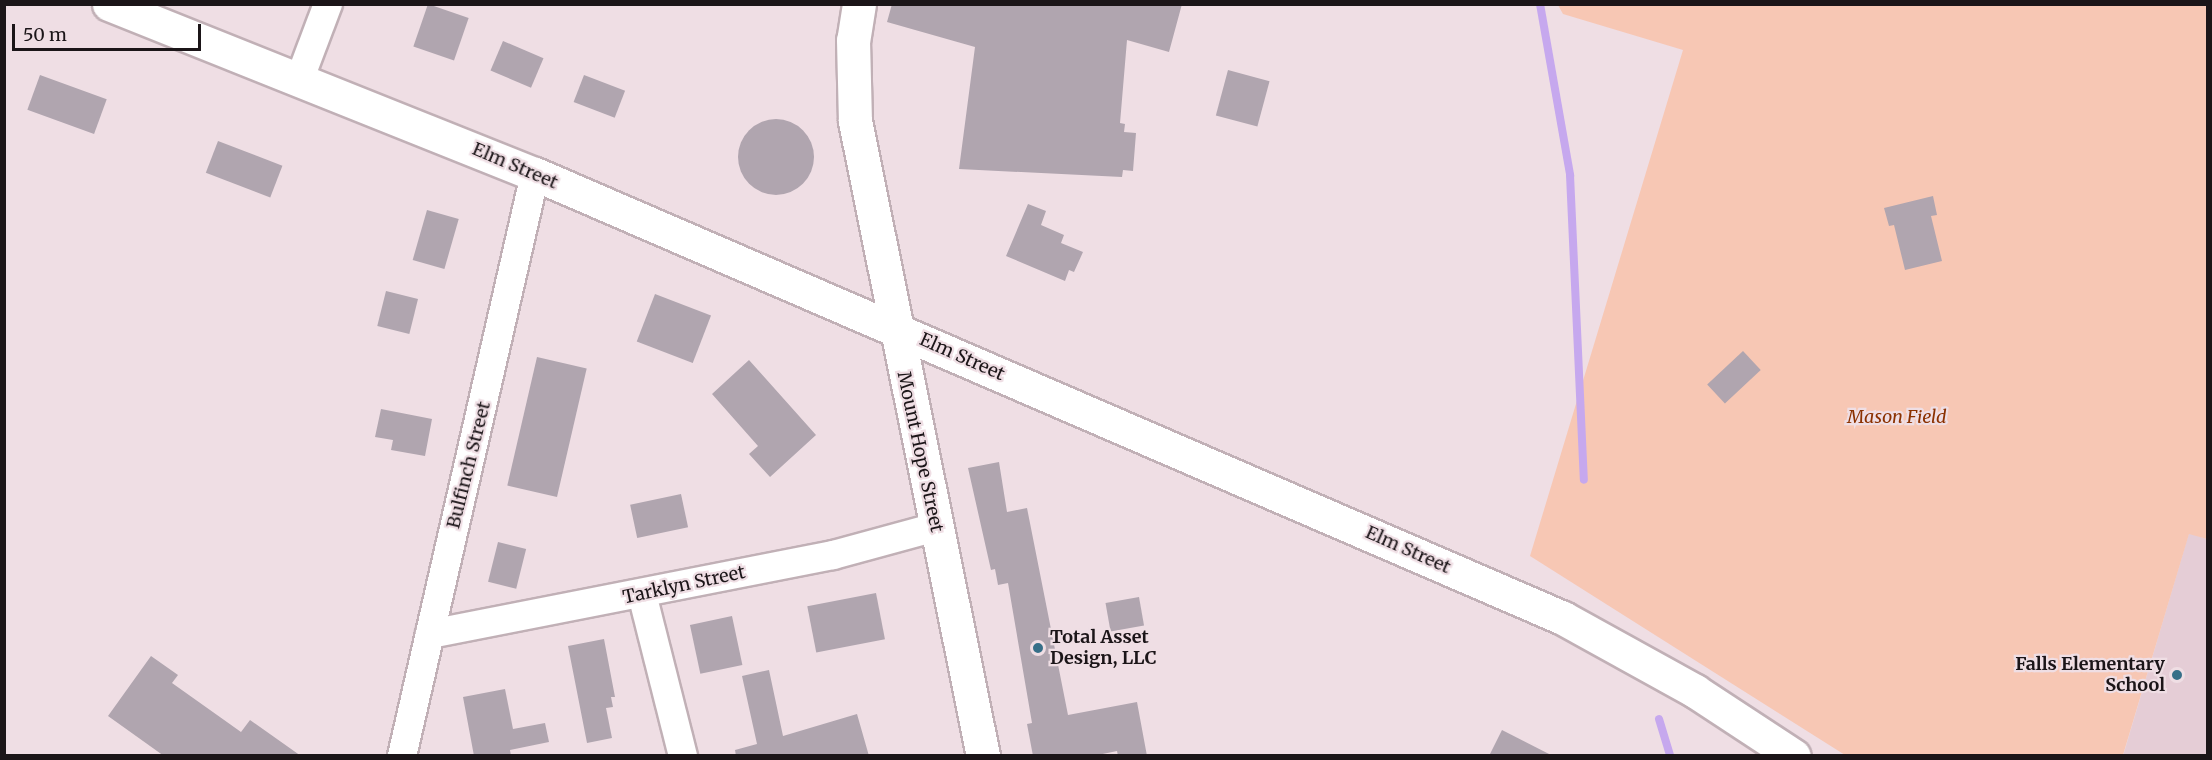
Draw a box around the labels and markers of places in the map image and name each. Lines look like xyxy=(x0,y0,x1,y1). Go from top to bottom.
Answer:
place label: Total Asset Design, LLC xyxy=(1050,627,1157,670)
marker: Total Asset Design, LLC xyxy=(1031,641,1045,655)
place label: Falls Elementary School xyxy=(2015,654,2165,696)
marker: Falls Elementary School xyxy=(2170,668,2184,682)

